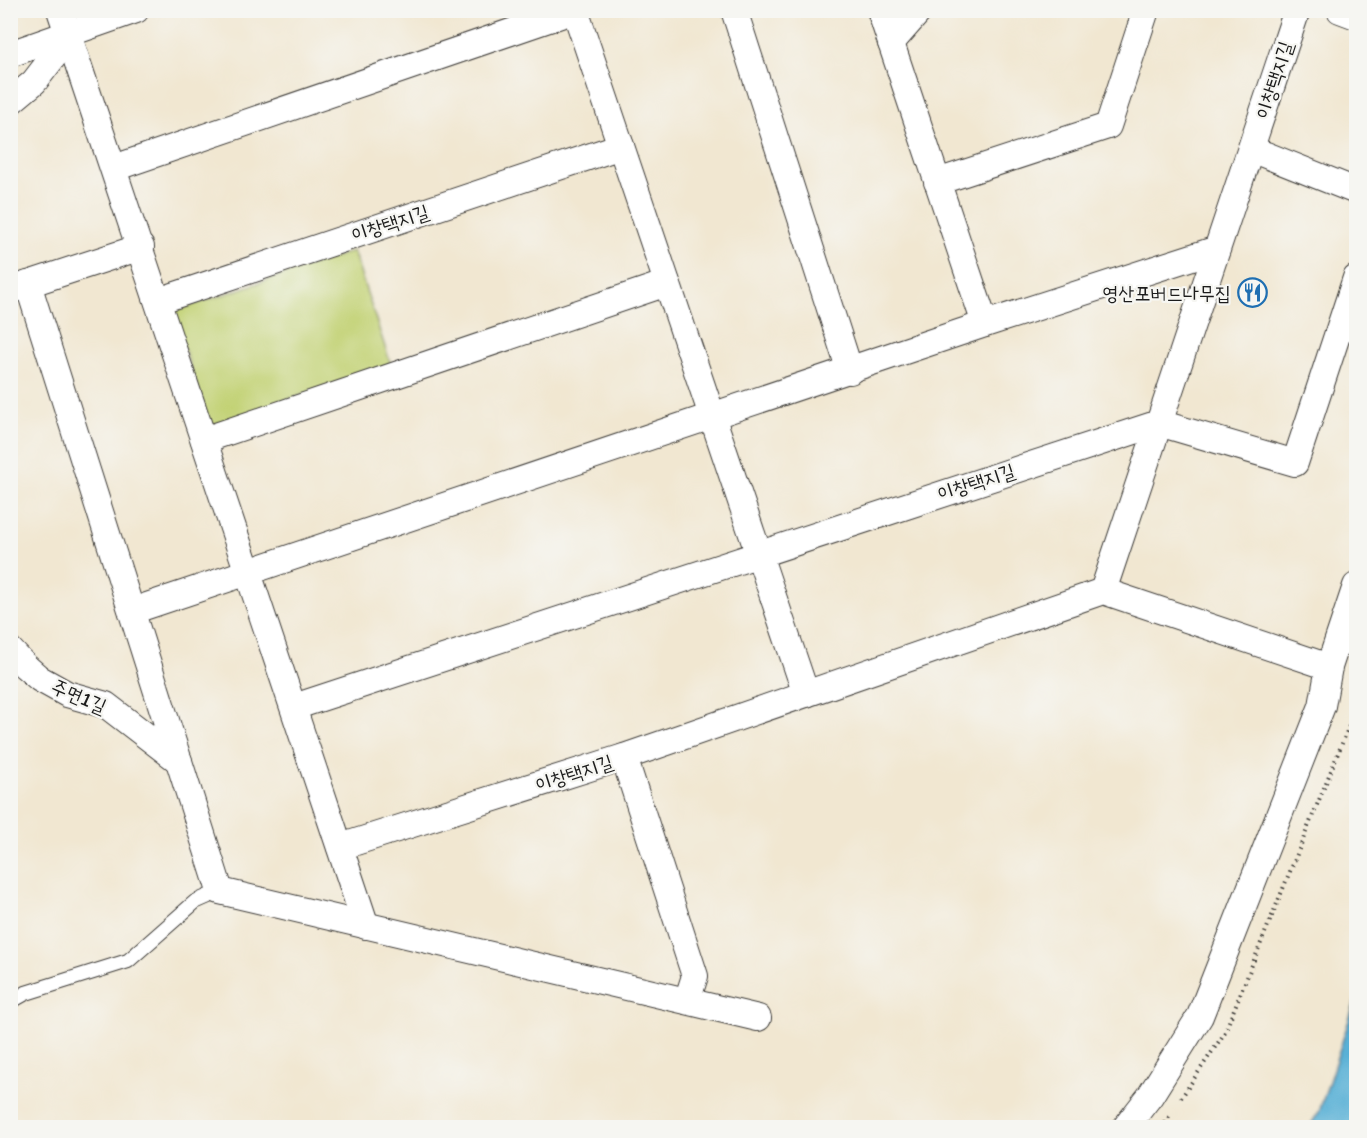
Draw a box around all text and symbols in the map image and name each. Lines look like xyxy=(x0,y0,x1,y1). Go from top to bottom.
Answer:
street label: 이창택지길 xyxy=(1250,38,1298,122)
street label: 이창택지길 xyxy=(348,199,432,247)
restaurant icon: 영산포버드나무집 xyxy=(1236,277,1268,309)
place label: 영산포버드나무집 xyxy=(1102,281,1231,305)
street label: 이창택지길 xyxy=(934,458,1018,506)
street label: 주면1길 xyxy=(48,674,110,718)
street label: 이창택지길 xyxy=(532,749,616,797)

